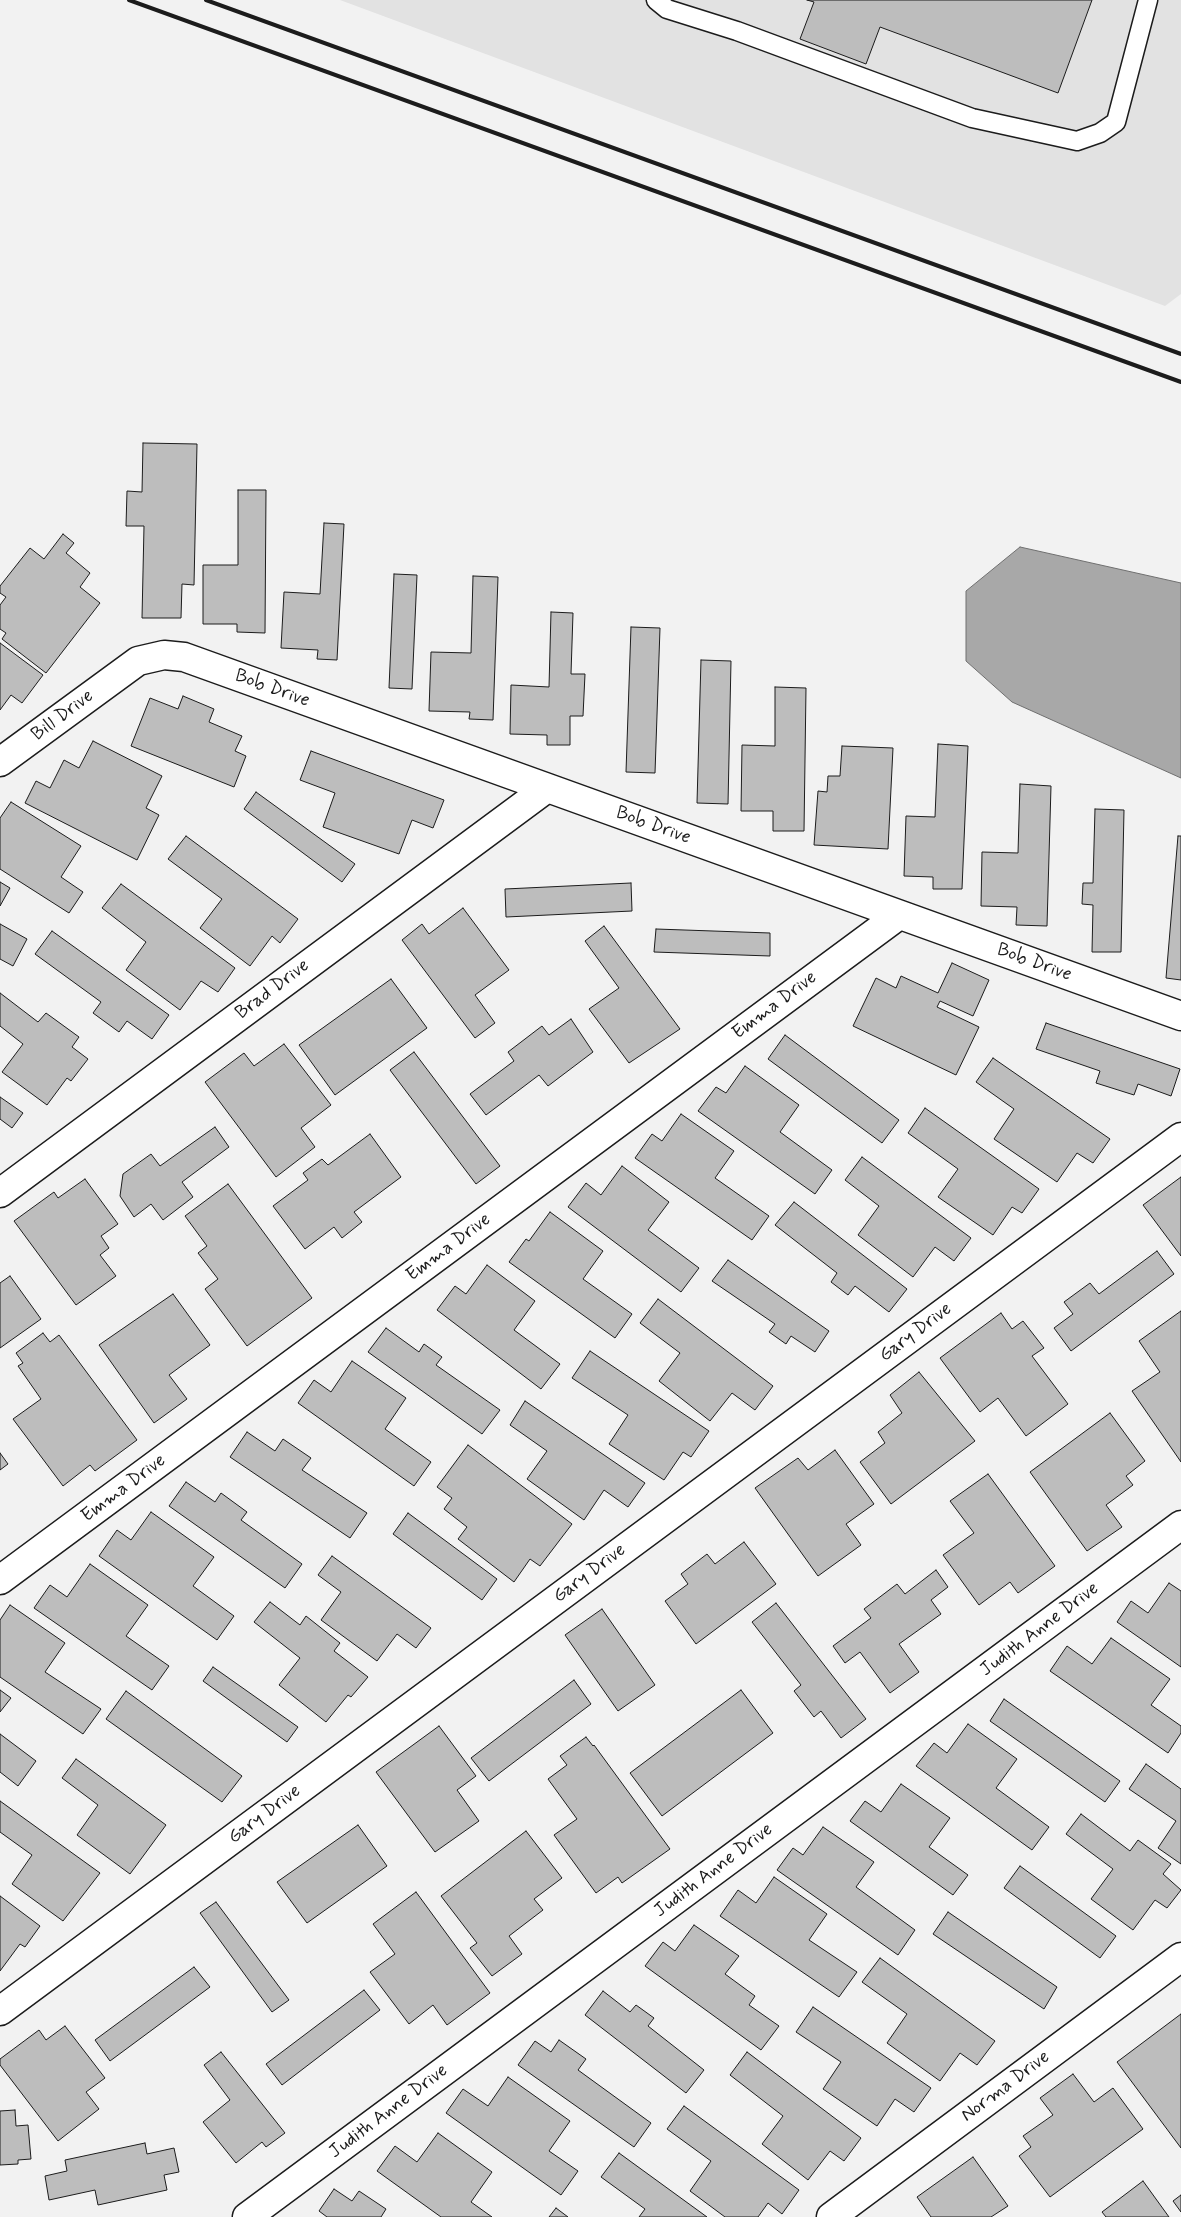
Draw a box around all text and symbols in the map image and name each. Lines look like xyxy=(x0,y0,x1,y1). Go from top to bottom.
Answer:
street label: Bob Drive xyxy=(232,665,312,713)
street label: Bill Drive xyxy=(28,685,98,747)
street label: Bob Drive xyxy=(613,802,693,850)
street label: Bob Drive xyxy=(994,939,1074,987)
street label: Brad Drive xyxy=(232,955,314,1025)
street label: Emma Drive xyxy=(728,967,822,1045)
street label: Emma Drive xyxy=(402,1209,496,1287)
street label: Gary Drive xyxy=(875,1298,957,1368)
street label: Emma Drive xyxy=(77,1450,171,1528)
street label: Gary Drive xyxy=(549,1539,631,1609)
street label: Judith Anne Drive xyxy=(976,1578,1104,1682)
street label: Gary Drive xyxy=(224,1780,306,1850)
street label: Judith Anne Drive xyxy=(650,1819,778,1923)
street label: Norma Drive xyxy=(957,2046,1055,2128)
street label: Judith Anne Drive xyxy=(325,2060,453,2164)

